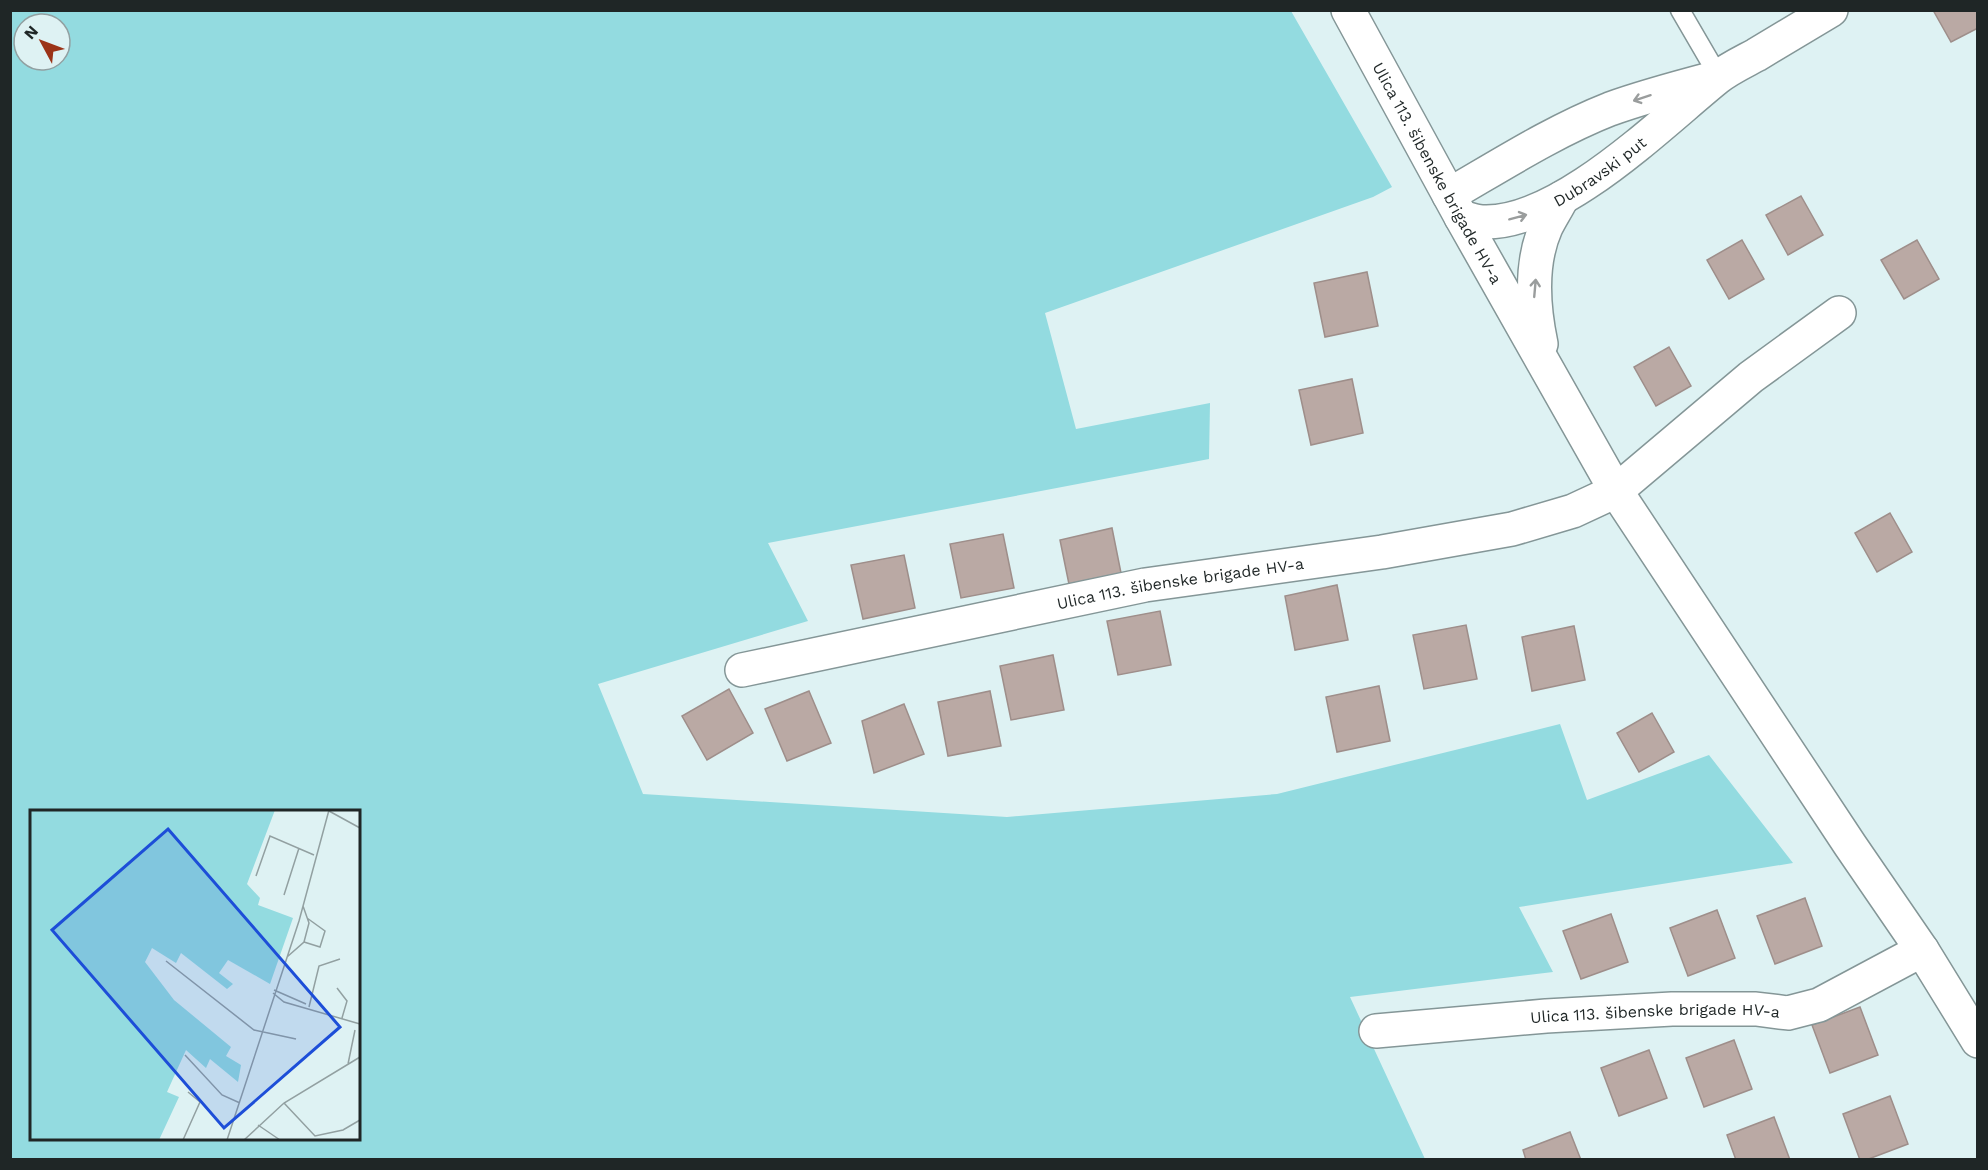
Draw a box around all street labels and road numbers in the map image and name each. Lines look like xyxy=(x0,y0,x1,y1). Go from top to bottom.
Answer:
street label: Ulica 113. šibenske brigade HV-a xyxy=(1369,59,1506,287)
street label: Dubravski put xyxy=(1550,132,1650,210)
street label: Ulica 113. šibenske brigade HV-a xyxy=(1055,553,1305,613)
street label: Ulica 113. šibenske brigade HV-a xyxy=(1529,999,1781,1027)

